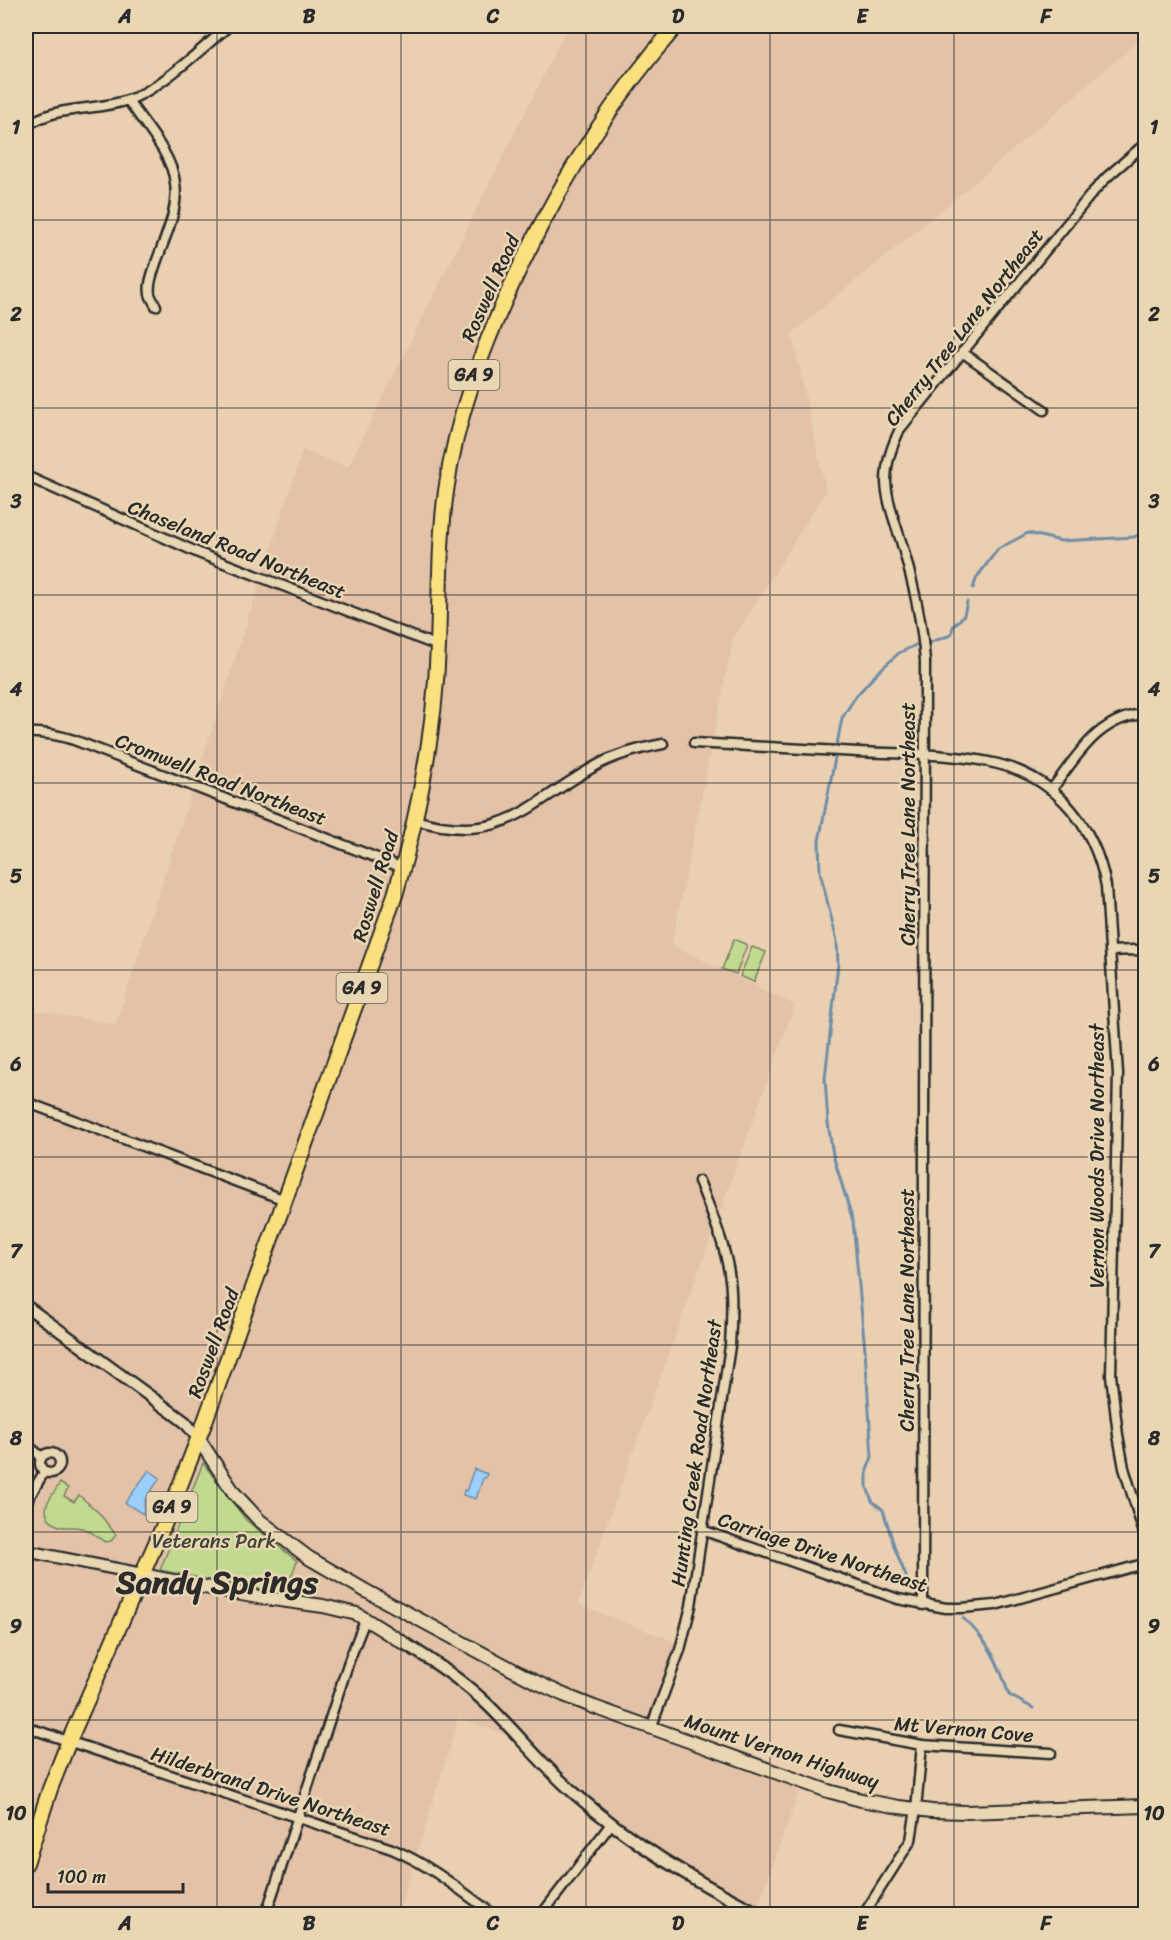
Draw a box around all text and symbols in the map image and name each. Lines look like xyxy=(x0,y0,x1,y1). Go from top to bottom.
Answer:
text: A xyxy=(117,0,132,34)
text: B xyxy=(303,0,316,34)
text: C xyxy=(486,0,500,34)
text: D xyxy=(672,0,685,34)
text: E xyxy=(856,0,869,34)
text: F xyxy=(1040,0,1053,34)
text: 1 xyxy=(12,110,21,145)
text: 1 xyxy=(1150,110,1159,145)
street label: Cherry Tree Lane Northeast xyxy=(876,220,1053,434)
street label: Roswell Road xyxy=(451,227,530,348)
text: 2 xyxy=(9,297,22,332)
text: 2 xyxy=(1147,297,1160,332)
road number: GA 9 xyxy=(448,360,500,390)
text: 3 xyxy=(10,484,22,519)
text: 3 xyxy=(1148,484,1160,519)
street label: Chaseland Road Northeast xyxy=(122,490,351,609)
text: 4 xyxy=(9,672,23,707)
text: 4 xyxy=(1147,672,1161,707)
street label: Cherry Tree Lane Northeast xyxy=(891,702,926,946)
street label: Cromwell Road Northeast xyxy=(110,723,332,836)
street label: Roswell Road xyxy=(342,825,409,946)
text: 5 xyxy=(10,859,22,894)
text: 5 xyxy=(1148,859,1160,894)
road number: GA 9 xyxy=(336,973,388,1003)
street label: Vernon Woods Drive Northeast xyxy=(1080,1023,1115,1288)
text: 6 xyxy=(9,1047,22,1082)
text: 6 xyxy=(1147,1047,1160,1082)
street label: Cherry Tree Lane Northeast xyxy=(890,1188,925,1432)
text: 7 xyxy=(10,1234,23,1269)
text: 7 xyxy=(1148,1234,1161,1269)
street label: Roswell Road xyxy=(177,1282,250,1403)
street label: Hunting Creek Road Northeast xyxy=(660,1316,733,1589)
text: 8 xyxy=(9,1421,23,1456)
text: 8 xyxy=(1147,1421,1161,1456)
road number: GA 9 xyxy=(146,1492,198,1522)
street label: Carriage Drive Northeast xyxy=(713,1502,933,1603)
park label: Veterans Park xyxy=(152,1524,276,1559)
district label: Sandy Springs xyxy=(115,1554,319,1611)
text: 9 xyxy=(10,1609,22,1644)
text: 9 xyxy=(1148,1609,1160,1644)
street label: Mount Vernon Highway xyxy=(680,1703,884,1800)
street label: Mt Vernon Cove xyxy=(893,1706,1035,1753)
street label: Hilderbrand Drive Northeast xyxy=(146,1736,396,1847)
text: 10 xyxy=(5,1796,27,1831)
text: 10 xyxy=(1143,1796,1165,1831)
scale bar xyxy=(48,1856,183,1894)
text: 100 m xyxy=(57,1861,106,1893)
text: A xyxy=(117,1906,132,1940)
text: B xyxy=(303,1906,316,1940)
text: C xyxy=(486,1906,500,1940)
text: D xyxy=(672,1906,685,1940)
text: E xyxy=(856,1906,869,1940)
text: F xyxy=(1040,1906,1053,1940)

